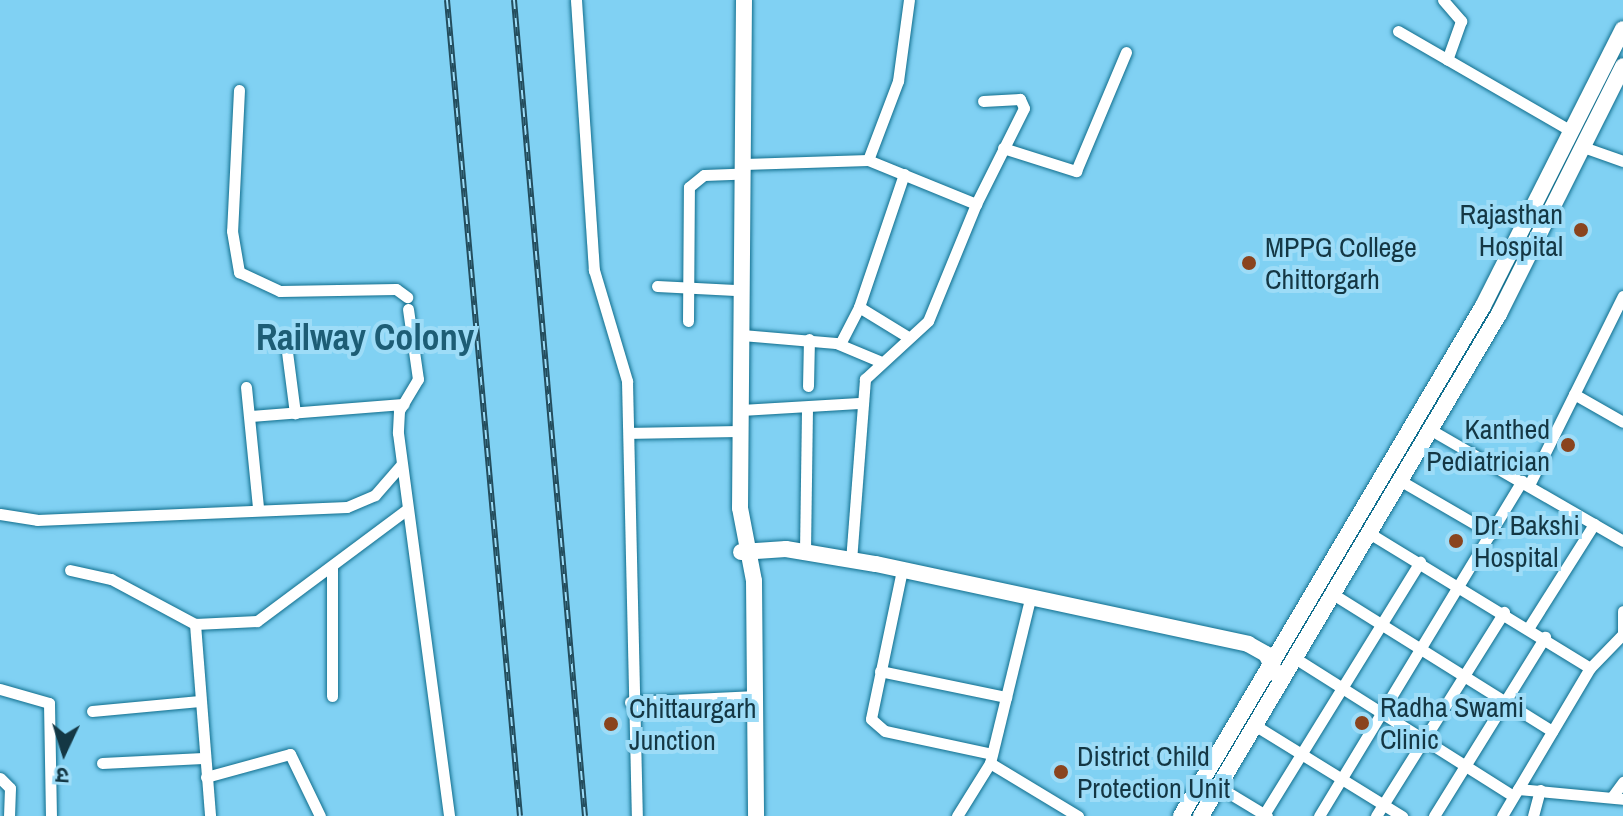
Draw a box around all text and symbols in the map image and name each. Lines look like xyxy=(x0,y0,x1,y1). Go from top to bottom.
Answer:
place label: Rajasthan Hospital xyxy=(1460,197,1563,263)
marker: Rajasthan Hospital xyxy=(1570,219,1592,241)
place label: MPPG College Chittorgarh xyxy=(1265,230,1417,296)
marker: MPPG College Chittorgarh xyxy=(1240,254,1258,272)
district label: Railway Colony xyxy=(256,316,474,360)
place label: Kanthed Pediatrician xyxy=(1426,412,1550,478)
marker: Kanthed Pediatrician xyxy=(1557,434,1579,456)
place label: Dr. Bakshi Hospital xyxy=(1474,508,1580,574)
marker: Dr. Bakshi Hospital xyxy=(1445,530,1467,552)
place label: Radha Swami Clinic xyxy=(1380,690,1524,756)
place label: Chittaurgarh Junction xyxy=(629,691,757,757)
north arrow xyxy=(24,712,104,792)
marker: Radha Swami Clinic xyxy=(1351,712,1373,734)
marker: Chittaurgarh Junction xyxy=(600,713,622,735)
place label: District Child Protection Unit xyxy=(1077,739,1230,805)
text: उ xyxy=(55,761,70,791)
marker: District Child Protection Unit xyxy=(1052,763,1070,781)

